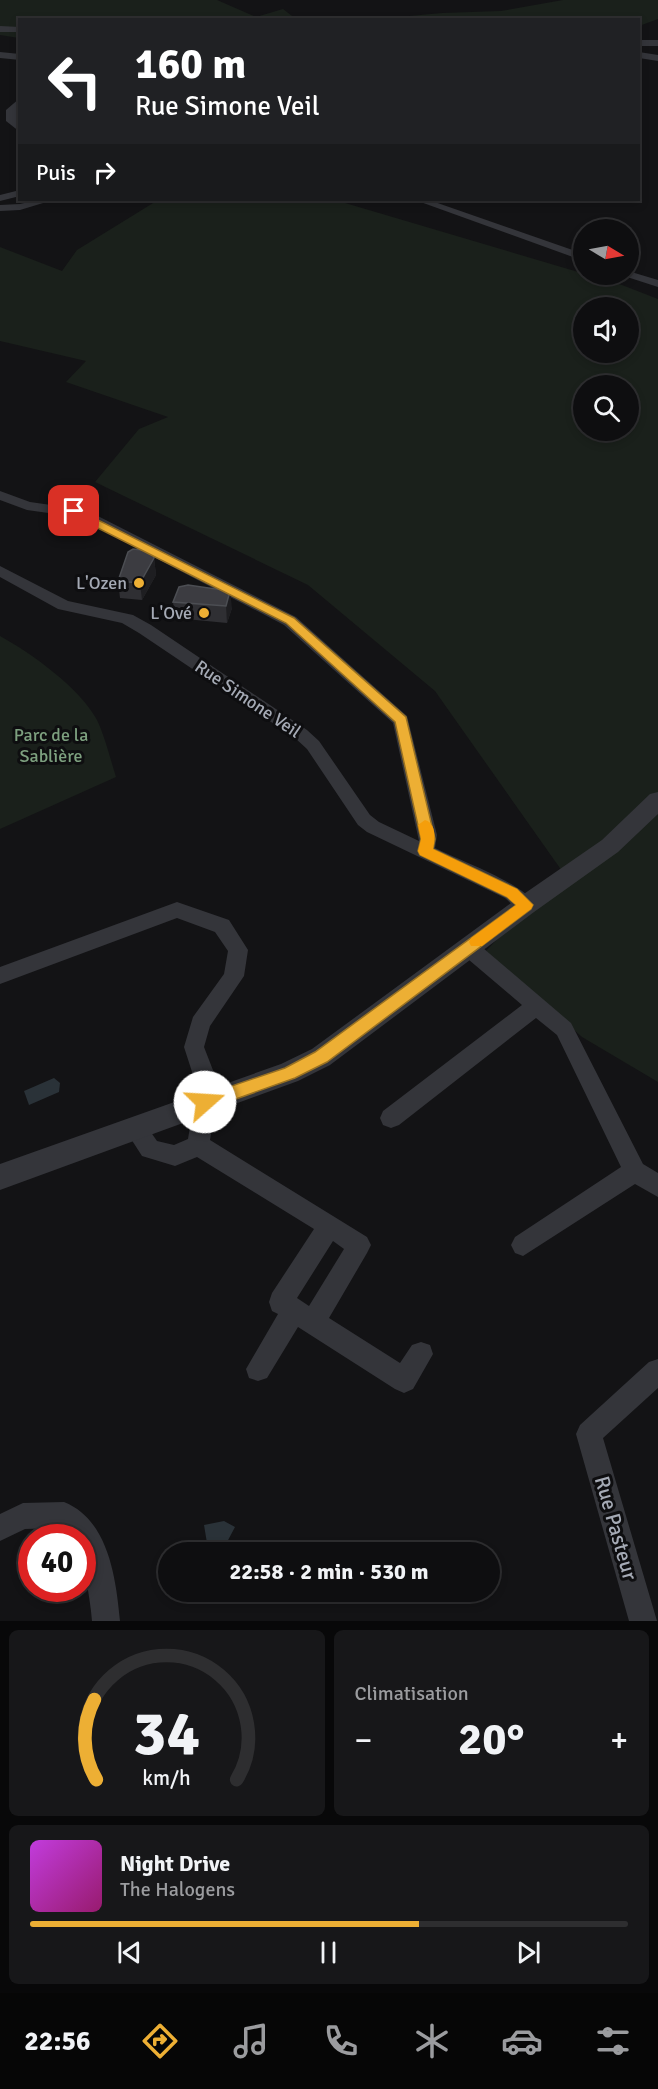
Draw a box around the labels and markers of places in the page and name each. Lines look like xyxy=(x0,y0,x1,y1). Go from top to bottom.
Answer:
pin xyxy=(48,485,99,536)
place label: L'Ozen xyxy=(76,572,127,594)
marker: L'Ozen xyxy=(132,576,146,590)
place label: L'Ové xyxy=(150,602,192,624)
marker: L'Ové xyxy=(197,606,211,620)

